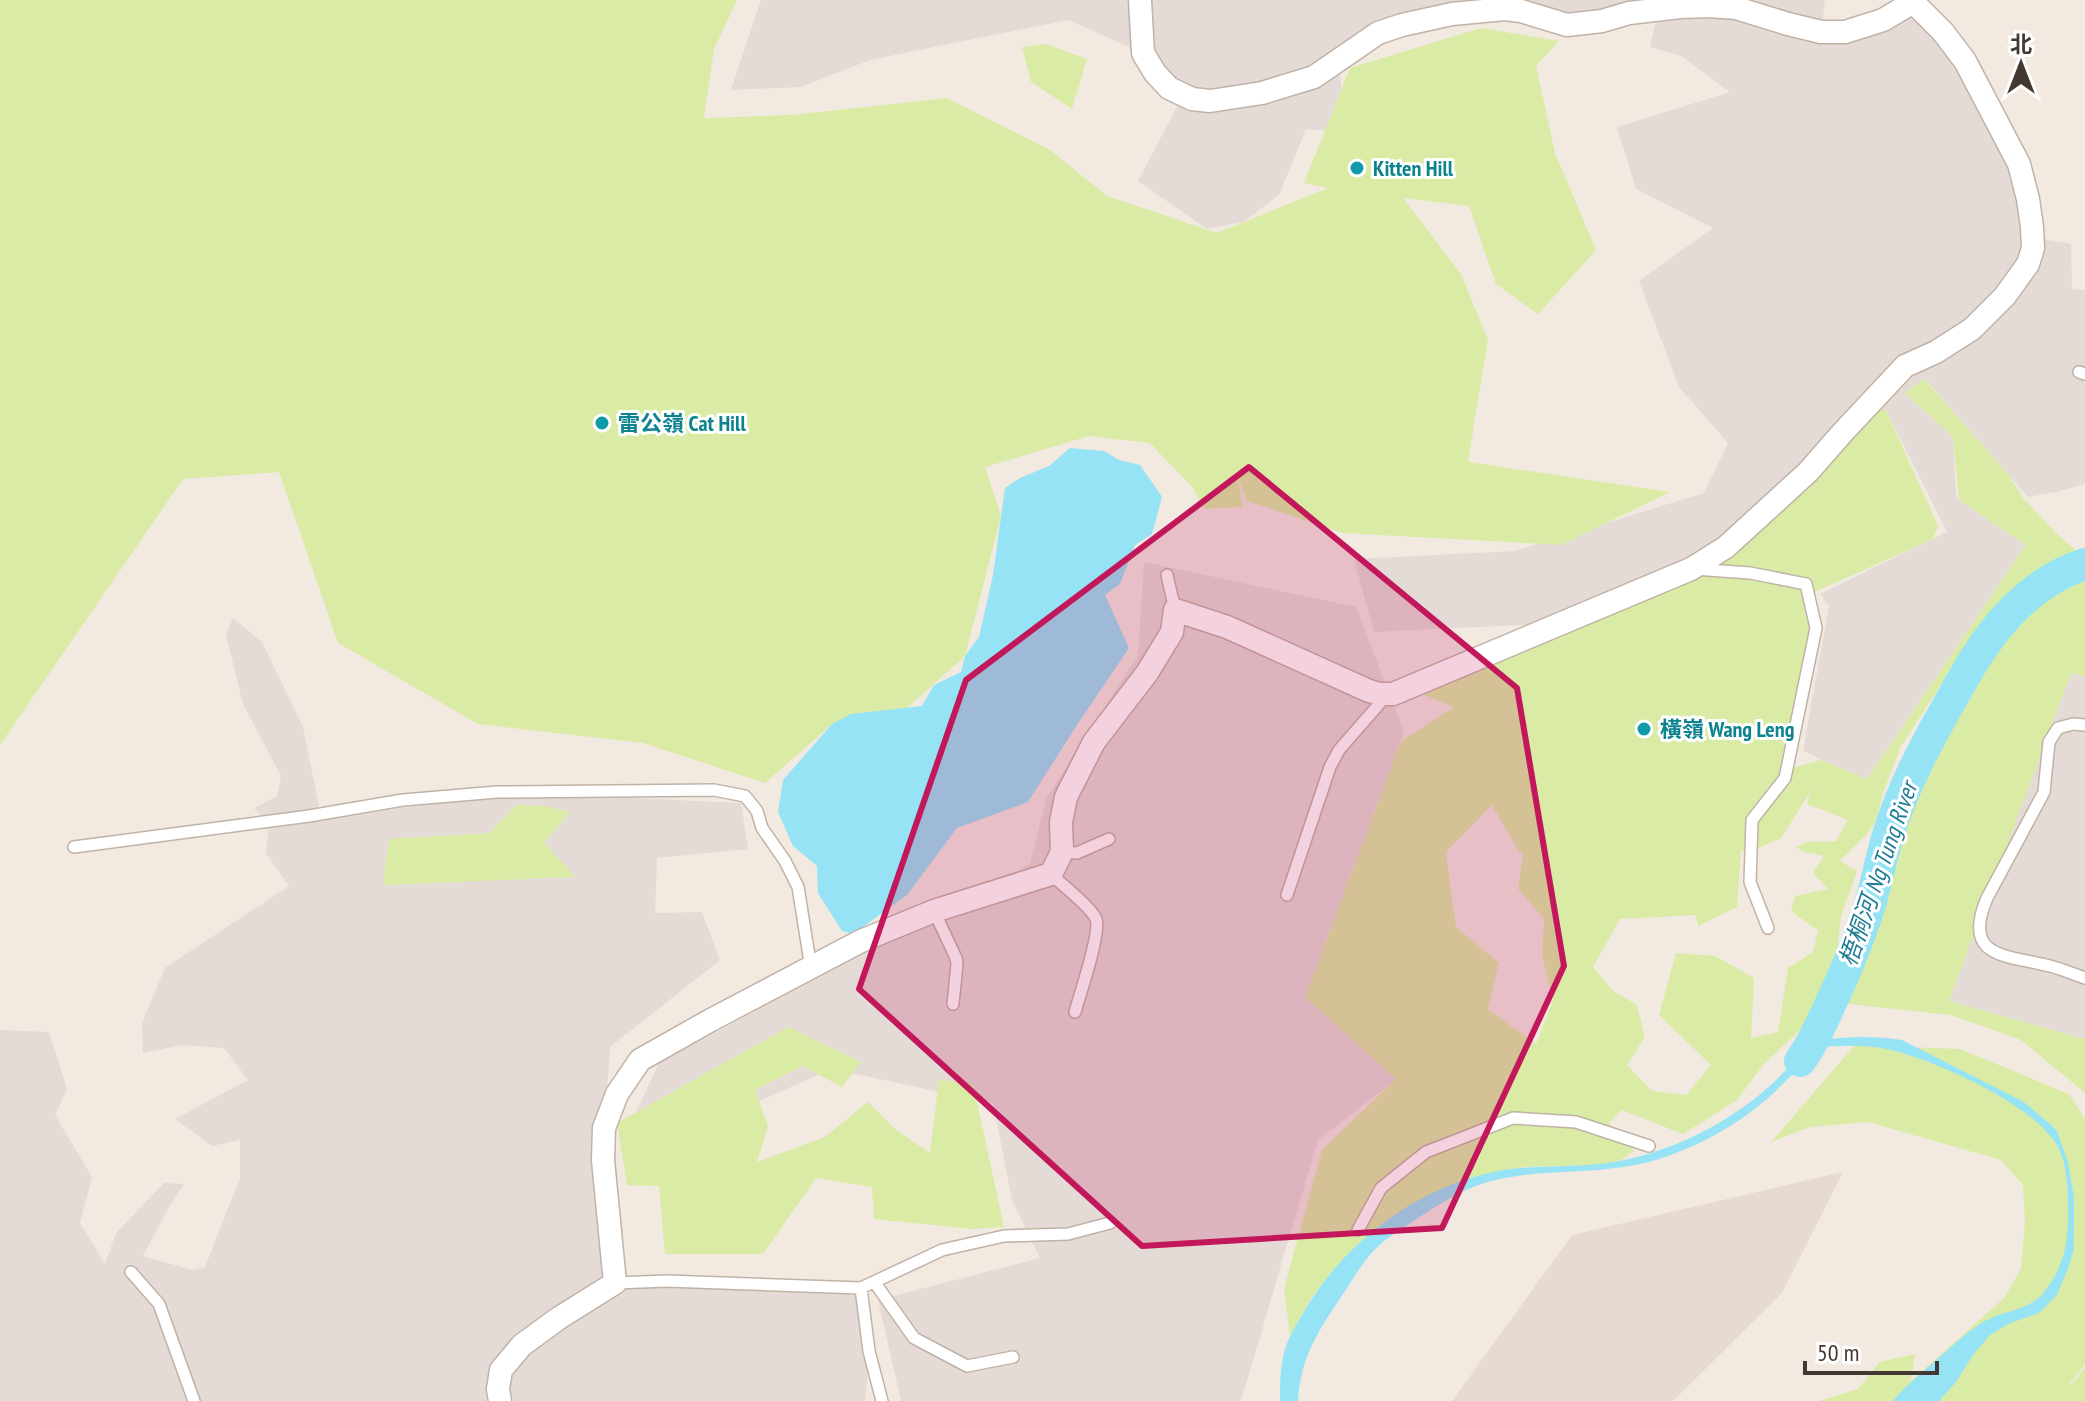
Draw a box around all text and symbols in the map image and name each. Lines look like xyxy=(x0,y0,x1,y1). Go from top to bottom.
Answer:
north arrow xyxy=(1981,24,2061,104)
text: 北 xyxy=(2010,30,2032,58)
place label: Kitten Hill xyxy=(1373,154,1454,182)
marker: Kitten Hill xyxy=(1348,159,1366,177)
place label: 雷公嶺 Cat Hill xyxy=(618,409,746,437)
marker: 雷公嶺 Cat Hill xyxy=(593,414,611,432)
place label: 橫嶺 Wang Leng xyxy=(1660,715,1794,743)
marker: 橫嶺 Wang Leng xyxy=(1635,720,1653,738)
water label: 梧桐河 Ng Tung River xyxy=(1832,775,1925,970)
scale bar xyxy=(1805,1325,1937,1375)
text: 50 m xyxy=(1817,1337,1859,1368)

